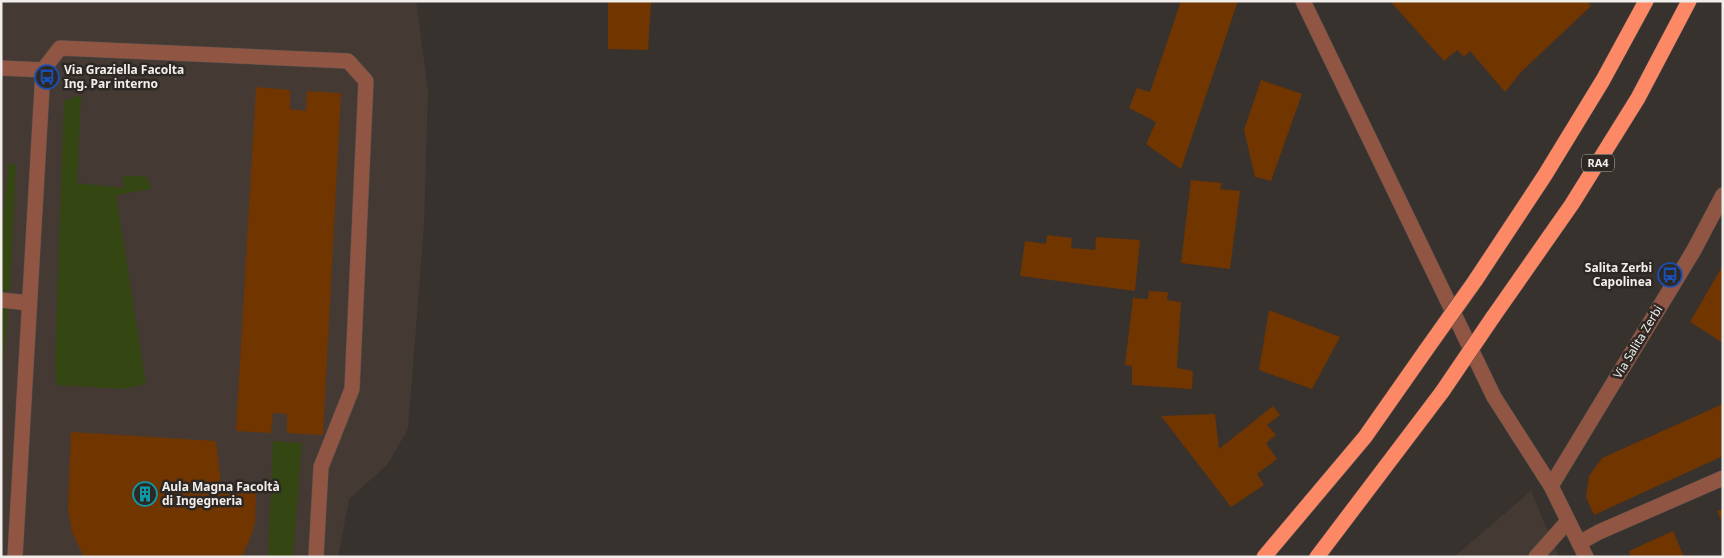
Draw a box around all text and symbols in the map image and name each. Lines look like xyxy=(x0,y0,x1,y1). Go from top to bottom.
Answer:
place label: Via Graziella Facolta Ing. Par interno xyxy=(64,61,184,92)
bus stop icon: Via Graziella Facolta Ing. Par interno xyxy=(34,64,60,90)
road number: RA4 xyxy=(1582,154,1614,172)
place label: Salita Zerbi Capolinea xyxy=(1585,259,1652,290)
bus stop icon: Salita Zerbi Capolinea xyxy=(1657,262,1683,288)
street label: Via Salita Zerbi xyxy=(1609,302,1666,382)
place label: Aula Magna Facoltà di Ingegneria xyxy=(162,478,280,509)
building icon: Aula Magna Facoltà di Ingegneria xyxy=(132,481,158,507)

